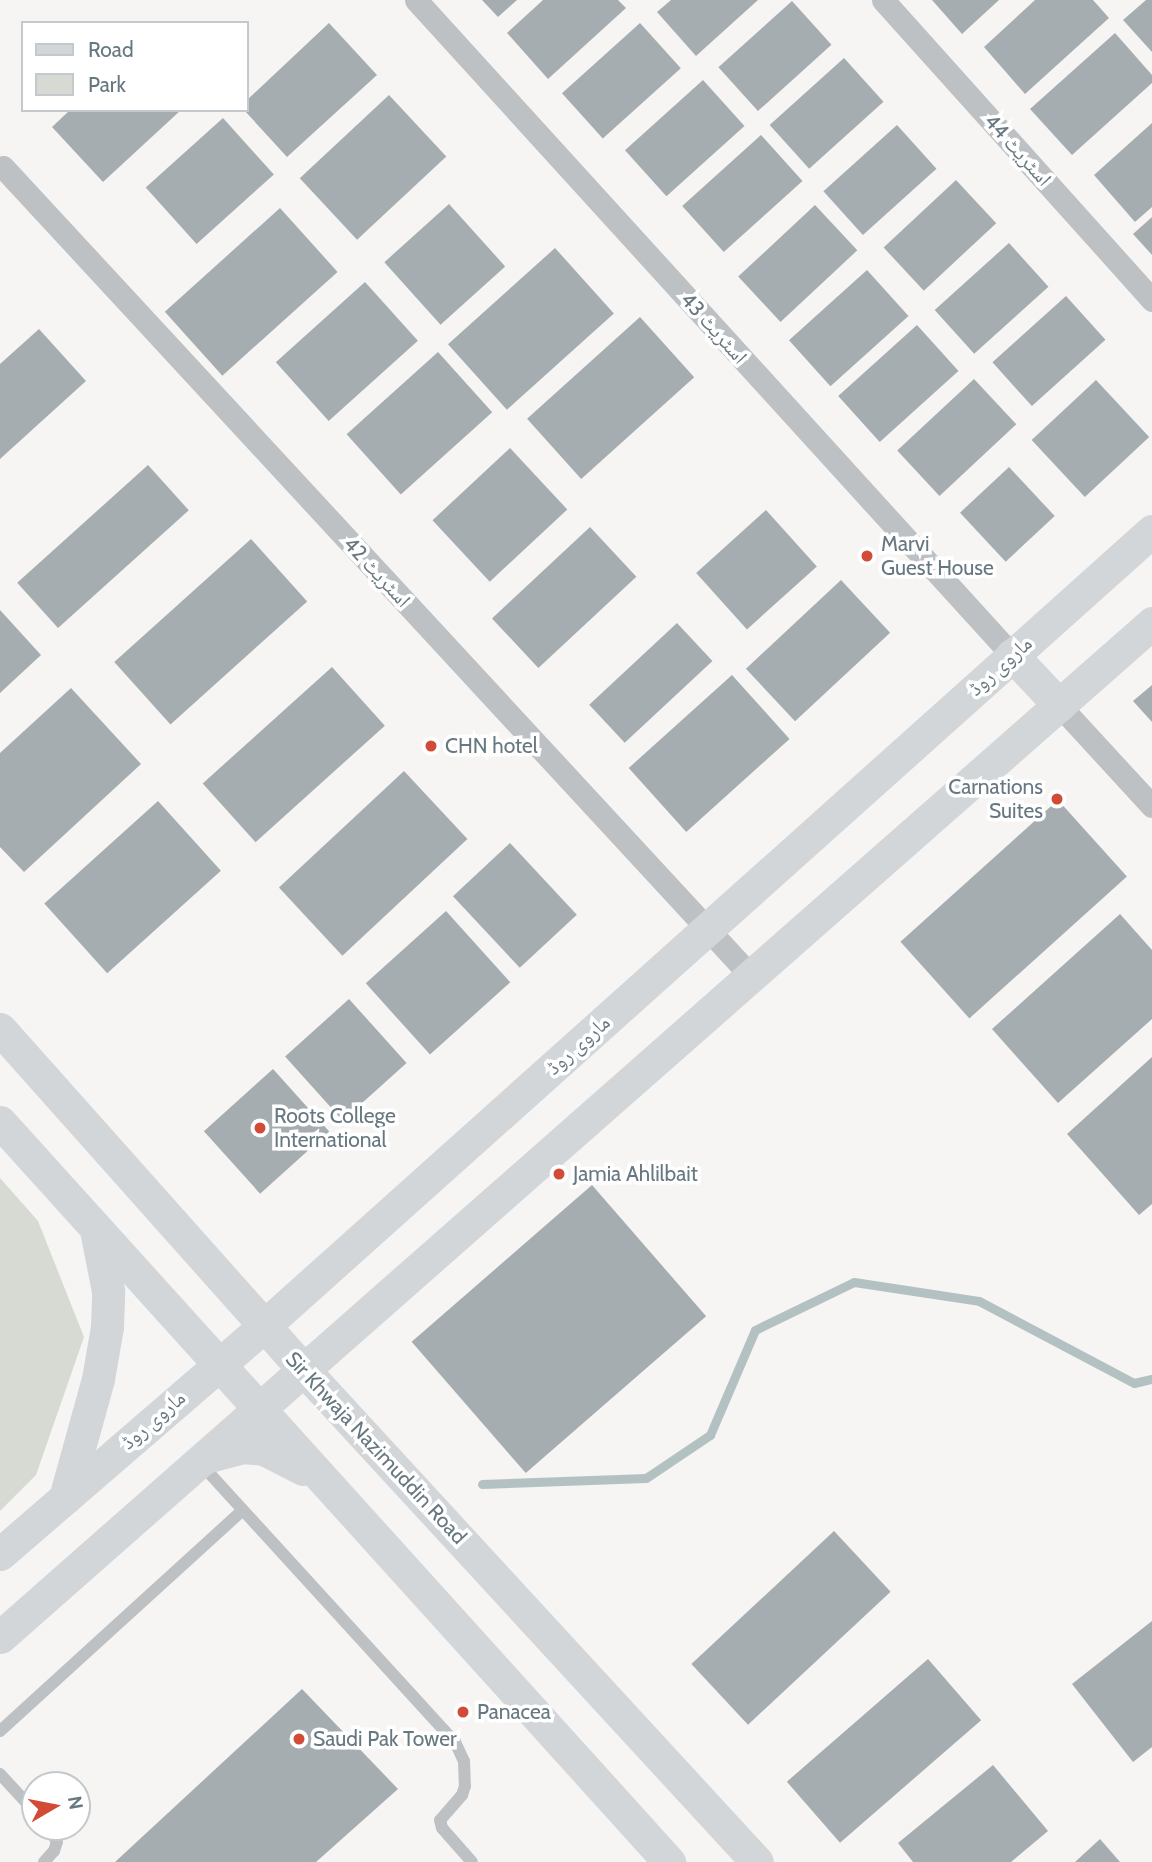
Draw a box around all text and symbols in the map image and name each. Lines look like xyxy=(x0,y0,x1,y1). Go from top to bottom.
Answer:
legend xyxy=(21,21,248,112)
text: Road xyxy=(88,37,134,62)
text: Park xyxy=(88,72,126,97)
street label: اسٹریٹ 44 xyxy=(979,109,1057,191)
street label: اسٹریٹ 43 xyxy=(675,287,753,369)
place label: Marvi Guest House xyxy=(881,531,994,581)
street label: اسٹریٹ 42 xyxy=(338,532,416,612)
marker: Marvi Guest House xyxy=(859,548,875,564)
street label: ماروی روڈ xyxy=(963,631,1037,701)
place label: CHN hotel xyxy=(445,733,538,759)
marker: CHN hotel xyxy=(423,738,439,754)
place label: Carnations Suites xyxy=(948,774,1043,824)
marker: Carnations Suites xyxy=(1049,791,1065,807)
street label: ماروی روڈ xyxy=(541,1010,615,1080)
place label: Roots College International xyxy=(274,1103,396,1153)
marker: Roots College International xyxy=(252,1120,268,1136)
place label: Jamia Ahlilbait xyxy=(573,1161,698,1187)
marker: Jamia Ahlilbait xyxy=(551,1166,567,1182)
street label: Sir Khwaja Nazimuddin Road xyxy=(280,1347,472,1549)
street label: ماروی روڈ xyxy=(116,1385,190,1455)
place label: Panacea xyxy=(477,1699,551,1725)
marker: Panacea xyxy=(455,1704,471,1720)
place label: Saudi Pak Tower xyxy=(313,1726,457,1752)
marker: Saudi Pak Tower xyxy=(291,1731,307,1747)
north arrow xyxy=(21,1771,91,1841)
text: N xyxy=(63,1794,88,1811)

